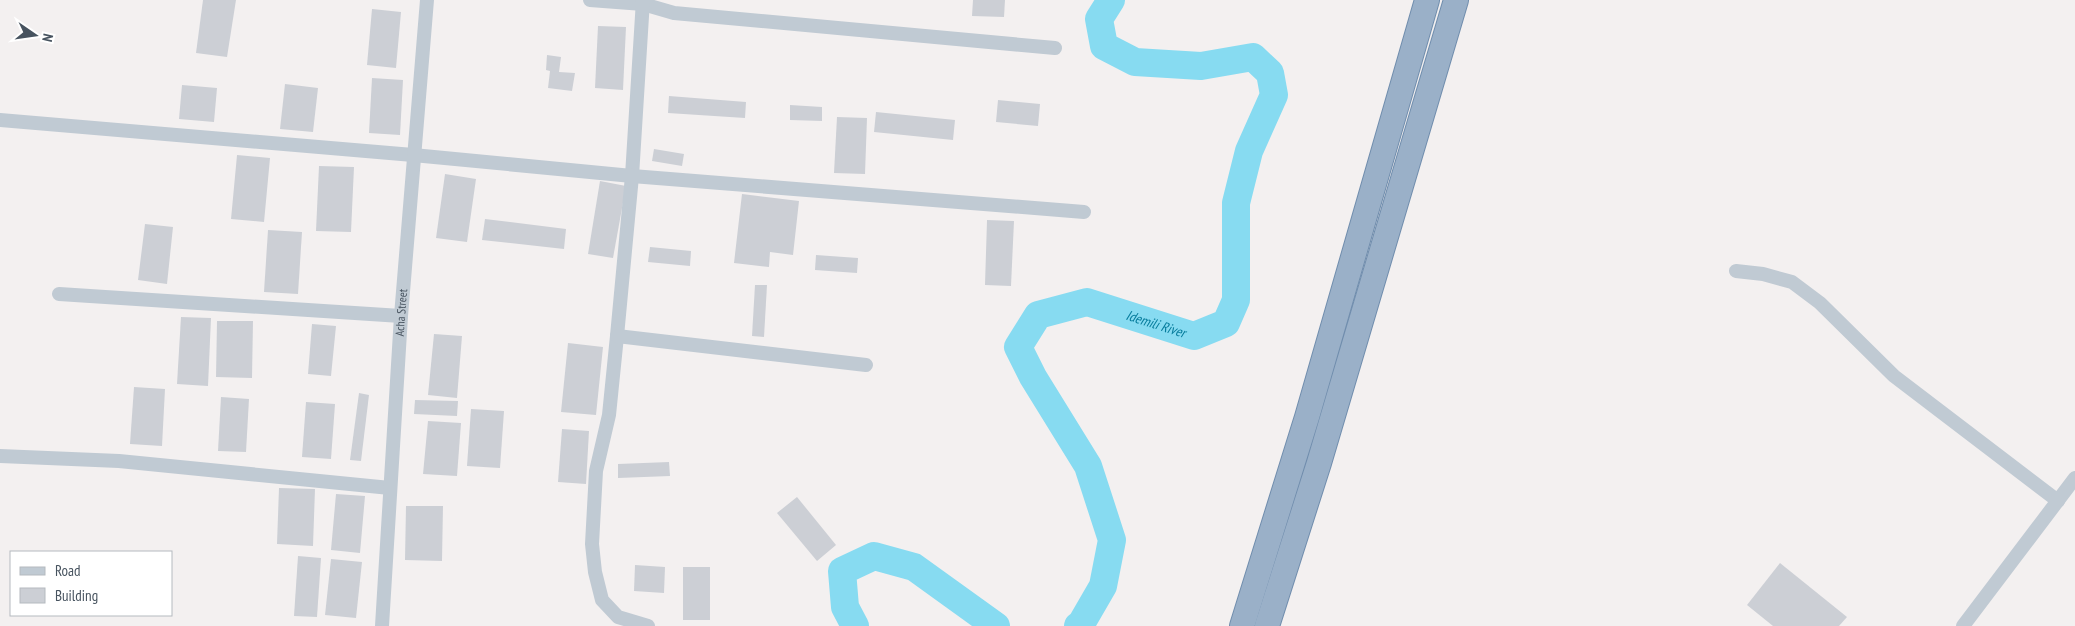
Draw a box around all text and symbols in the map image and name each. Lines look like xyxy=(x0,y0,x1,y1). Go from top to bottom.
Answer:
north arrow xyxy=(10,10,60,60)
text: N xyxy=(38,32,57,44)
street label: Acha Street xyxy=(392,288,410,337)
water label: Idemili River xyxy=(1124,306,1190,342)
legend xyxy=(10,551,172,616)
text: Road xyxy=(55,561,81,580)
text: Building xyxy=(55,586,98,605)

